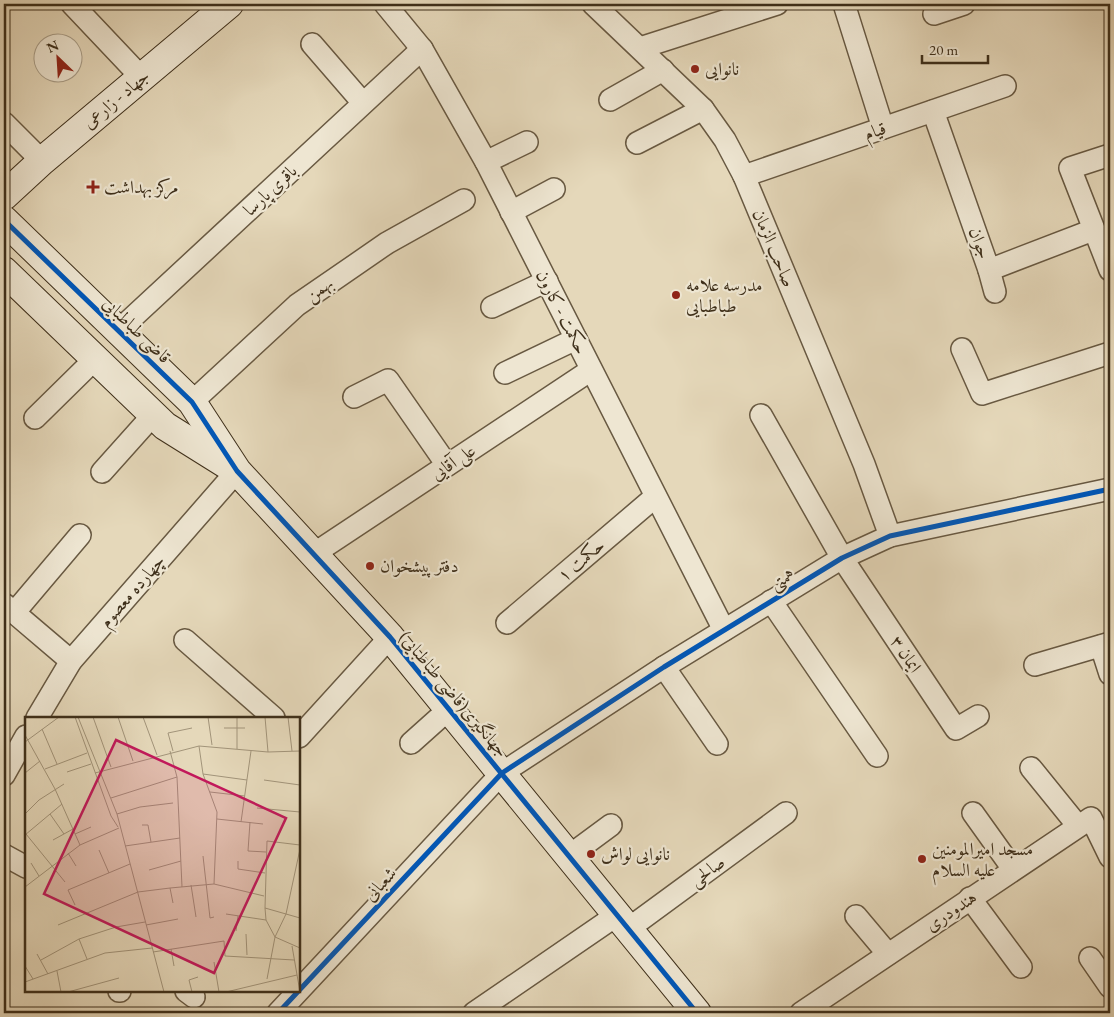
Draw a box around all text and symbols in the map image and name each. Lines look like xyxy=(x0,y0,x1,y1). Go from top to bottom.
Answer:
north arrow xyxy=(32,32,82,82)
scale bar xyxy=(922,32,988,64)
text: N xyxy=(44,35,62,57)
text: 20 m xyxy=(929,40,958,59)
place label: نانوایی xyxy=(705,57,739,81)
marker: نانوایی xyxy=(689,63,701,75)
street label: جهاد - زارعی xyxy=(77,64,154,133)
street label: قیام xyxy=(861,116,891,150)
street label: باقری پارسا xyxy=(238,159,303,222)
place label: مرکز بهداشت xyxy=(104,175,179,200)
marker: مرکز بهداشت xyxy=(86,180,100,194)
street label: صاحب الزمان xyxy=(747,205,801,291)
street label: جوان xyxy=(964,224,997,262)
street label: حکمت - کارون xyxy=(531,266,593,358)
street label: بهمن xyxy=(300,271,338,307)
place label: مدرسه علامه طباطبایی xyxy=(686,273,763,318)
marker: مدرسه علامه طباطبایی xyxy=(670,289,682,301)
street label: قاضی طباطبایی xyxy=(97,291,176,369)
street label: علی آقایی xyxy=(426,438,481,487)
street label: حکمت ۱ xyxy=(552,533,609,586)
street label: چهارده معصوم xyxy=(94,549,173,635)
place label: دفتر پیشخوان xyxy=(380,554,459,578)
marker: دفتر پیشخوان xyxy=(364,560,376,572)
street label: همتی xyxy=(765,562,799,597)
street label: جهانگیری(قاضی طباطبایی) xyxy=(393,626,514,763)
street label: ایمان ۳ xyxy=(886,631,927,677)
inset map xyxy=(25,717,300,992)
place label: مسجد امیرالمومنین علیه السلام xyxy=(932,837,1033,886)
place label: نانوایی لواش xyxy=(601,842,670,866)
marker: نانوایی لواش xyxy=(585,848,597,860)
street label: صالحی xyxy=(684,850,730,892)
marker: مسجد امیرالمومنین علیه السلام xyxy=(916,853,928,865)
street label: شعبانی xyxy=(358,862,401,906)
street label: هندودری xyxy=(921,885,981,936)

